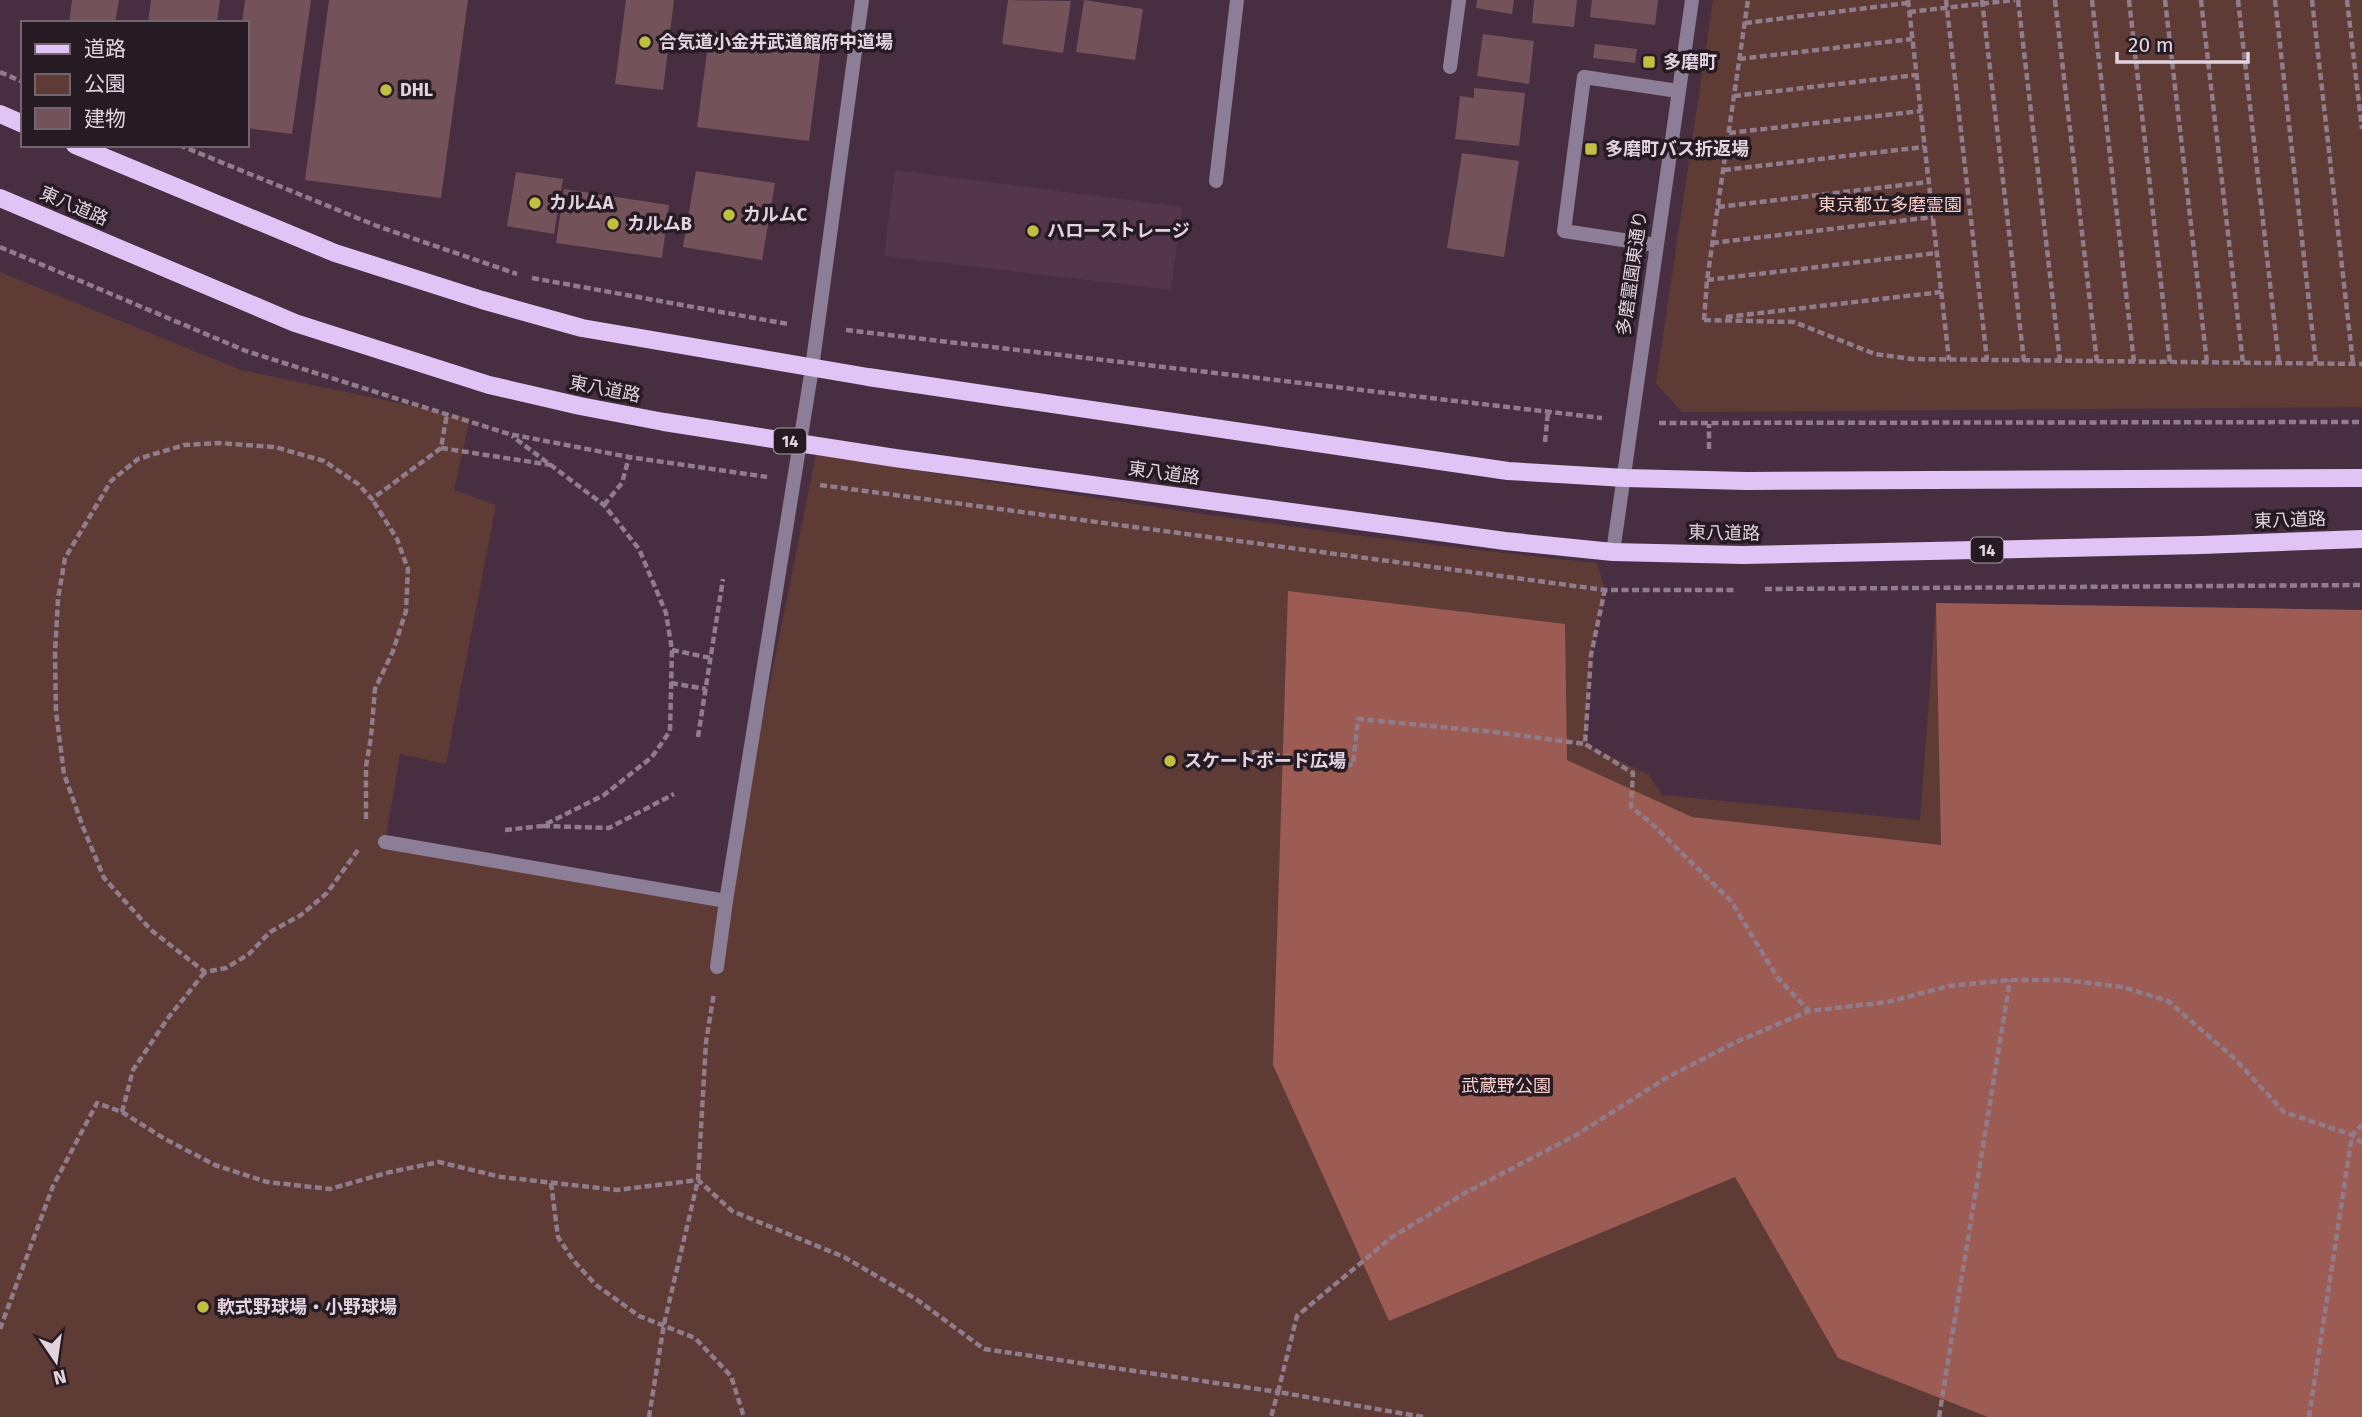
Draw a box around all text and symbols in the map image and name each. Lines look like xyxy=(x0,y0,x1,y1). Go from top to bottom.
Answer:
legend xyxy=(21,21,248,147)
scale bar xyxy=(2117,21,2248,65)
place label: 合気道小金井武道館府中道場 xyxy=(659,31,893,53)
text: 20 m xyxy=(2128,32,2174,58)
marker: 合気道小金井武道館府中道場 xyxy=(637,34,653,50)
text: 道路 xyxy=(84,36,126,62)
place label: 多磨町 xyxy=(1663,51,1717,73)
marker: 多磨町 xyxy=(1641,54,1657,70)
text: 公園 xyxy=(84,71,126,97)
place label: DHL xyxy=(400,79,433,101)
marker: DHL xyxy=(378,82,394,98)
text: 建物 xyxy=(84,106,126,132)
place label: 多磨町バス折返場 xyxy=(1605,138,1749,160)
marker: 多磨町バス折返場 xyxy=(1583,141,1599,157)
street label: 東八道路 xyxy=(37,182,111,230)
place label: カルムA xyxy=(549,192,614,214)
park label: 東京都立多磨霊園 xyxy=(1818,194,1962,216)
marker: カルムA xyxy=(527,195,543,211)
place label: カルムC xyxy=(743,204,808,226)
marker: カルムC xyxy=(721,207,737,223)
street label: 多磨霊園東通り xyxy=(1612,209,1652,337)
place label: カルムB xyxy=(627,213,692,235)
marker: カルムB xyxy=(605,216,621,232)
place label: ハローストレージ xyxy=(1047,220,1190,242)
marker: ハローストレージ xyxy=(1025,223,1041,239)
street label: 東八道路 xyxy=(568,371,642,407)
road number: 14 xyxy=(774,428,806,454)
street label: 東八道路 xyxy=(1127,457,1201,489)
street label: 東八道路 xyxy=(2254,508,2326,532)
street label: 東八道路 xyxy=(1688,521,1760,545)
road number: 14 xyxy=(1971,538,2003,562)
place label: スケートボード広場 xyxy=(1184,750,1346,772)
marker: スケートボード広場 xyxy=(1162,753,1178,769)
park label: 武蔵野公園 xyxy=(1461,1075,1551,1097)
place label: 軟式野球場・小野球場 xyxy=(217,1296,397,1318)
marker: 軟式野球場・小野球場 xyxy=(195,1299,211,1315)
north arrow xyxy=(21,1326,91,1396)
text: N xyxy=(51,1364,68,1390)

